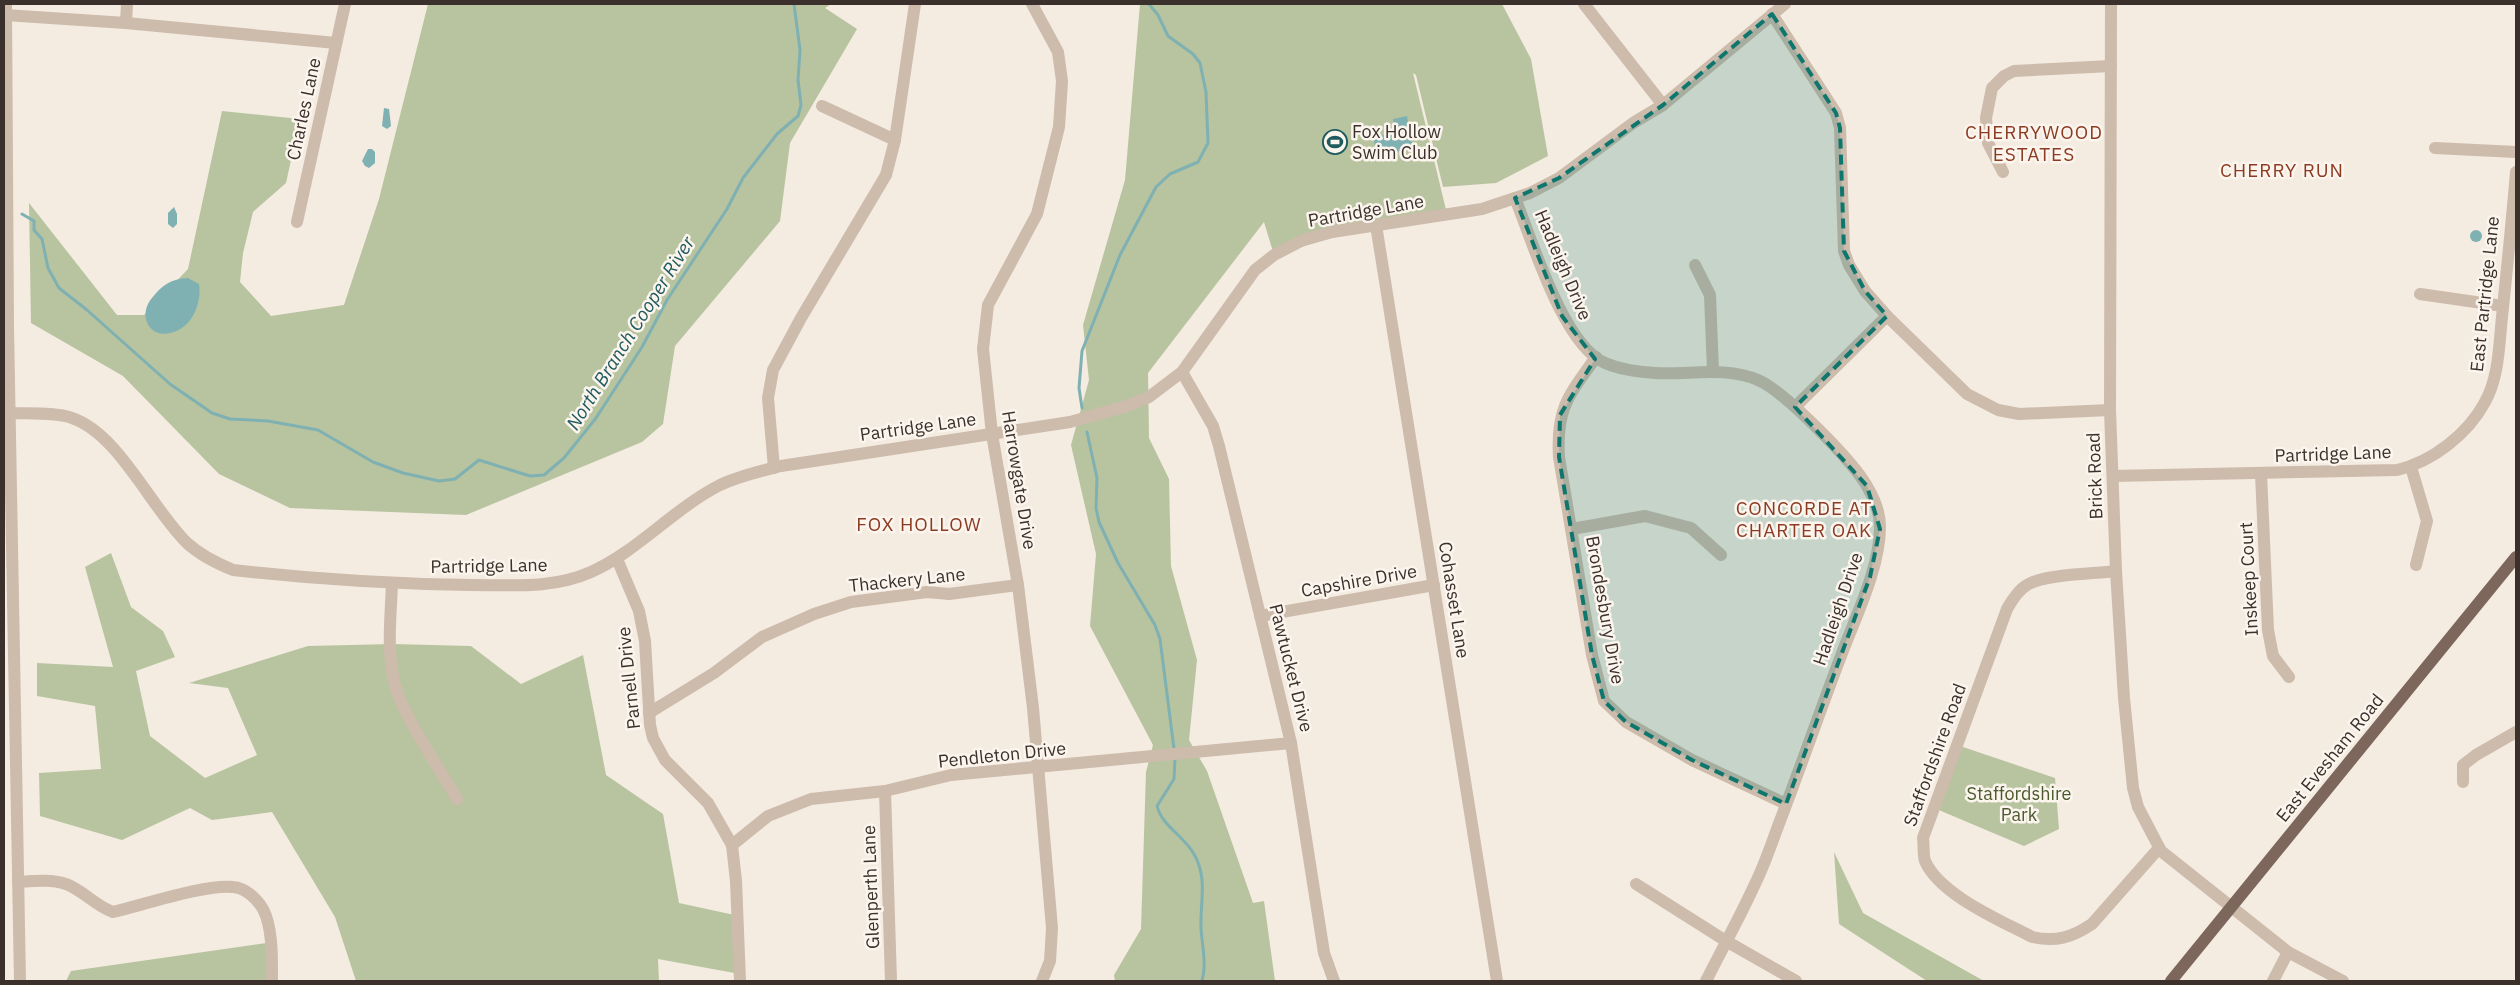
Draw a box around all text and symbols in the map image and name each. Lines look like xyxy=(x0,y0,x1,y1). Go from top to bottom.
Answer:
street label: Charles Lane xyxy=(281,55,326,162)
place label: Fox Hollow Swim Club xyxy=(1352,120,1441,164)
district label: CHERRYWOOD ESTATES xyxy=(1965,120,2103,166)
sports icon: Fox Hollow Swim Club xyxy=(1322,129,1348,155)
district label: CHERRY RUN xyxy=(2220,158,2344,182)
street label: Partridge Lane xyxy=(1306,189,1426,232)
street label: Hadleigh Drive xyxy=(1530,206,1597,324)
street label: East Partridge Lane xyxy=(2465,215,2504,373)
water label: North Branch Cooper River xyxy=(561,231,700,434)
street label: Partridge Lane xyxy=(858,407,978,446)
street label: Harrowgate Drive xyxy=(997,409,1042,551)
street label: Brick Road xyxy=(2081,432,2108,520)
street label: Partridge Lane xyxy=(2274,440,2392,467)
district label: CONCORDE AT CHARTER OAK xyxy=(1736,496,1872,542)
district label: FOX HOLLOW xyxy=(856,512,982,536)
street label: Inskeep Court xyxy=(2234,521,2263,637)
street label: Brondesbury Drive xyxy=(1581,534,1630,686)
street label: Cohasset Lane xyxy=(1434,540,1475,660)
street label: Hadleigh Drive xyxy=(1807,549,1868,668)
street label: Partridge Lane xyxy=(430,553,548,578)
street label: Capshire Drive xyxy=(1299,559,1419,602)
street label: Thackery Lane xyxy=(848,562,966,597)
street label: Pawtucket Drive xyxy=(1264,601,1319,734)
street label: Parnell Drive xyxy=(612,626,645,730)
street label: Staffordshire Road xyxy=(1898,680,1971,829)
street label: East Evesham Road xyxy=(2271,689,2388,826)
street label: Pendleton Drive xyxy=(937,736,1067,773)
park label: Staffordshire Park xyxy=(1967,782,2072,826)
street label: Glenperth Lane xyxy=(857,825,884,949)

